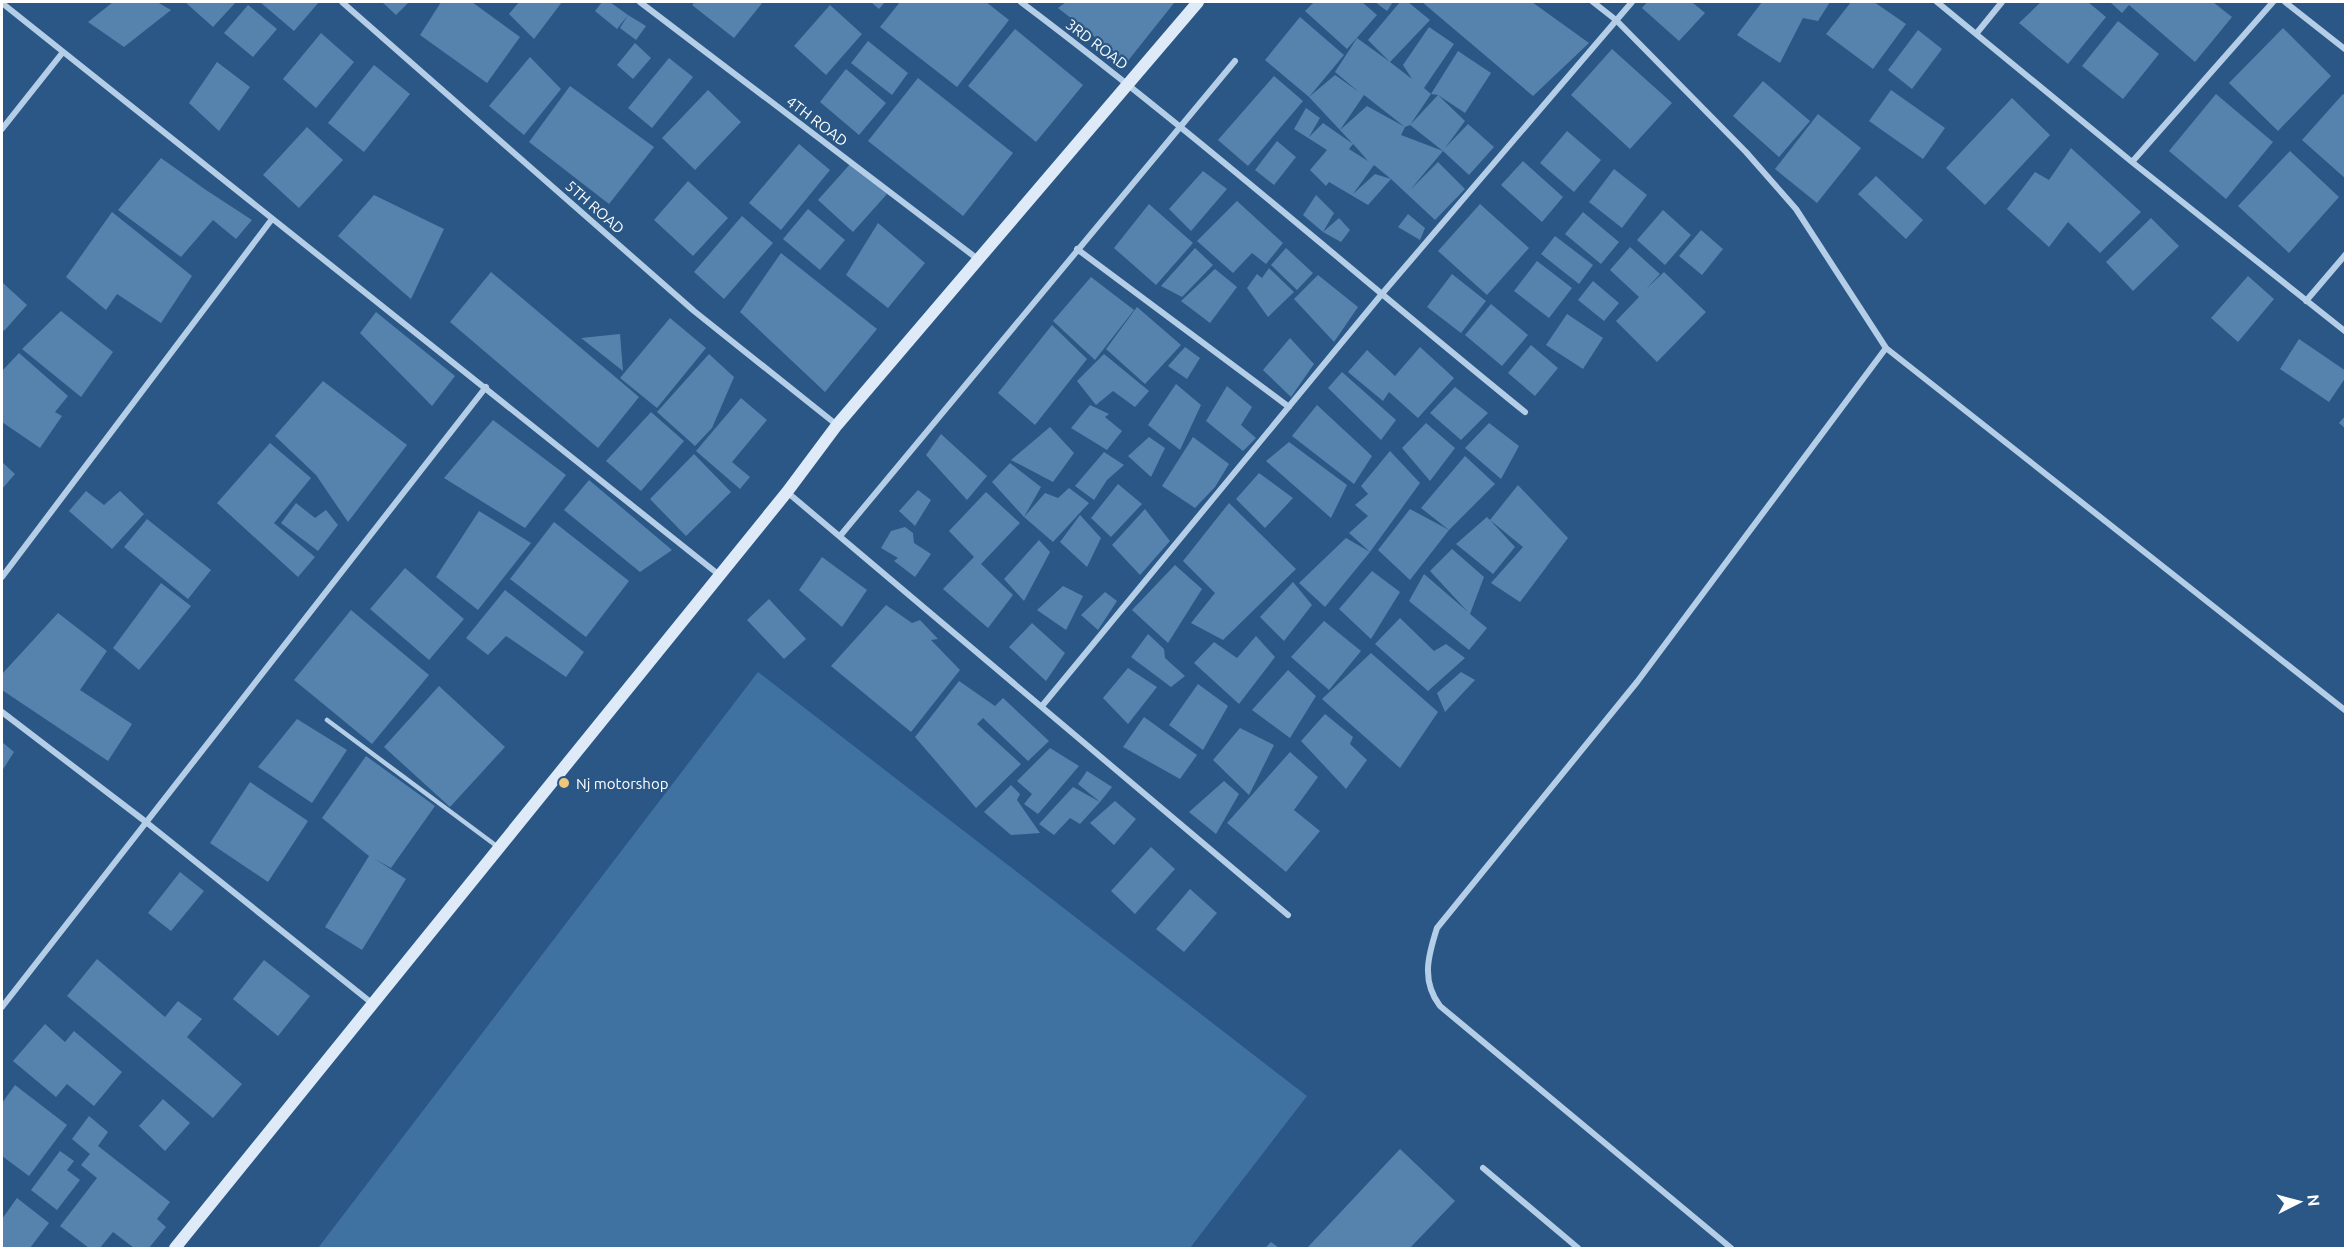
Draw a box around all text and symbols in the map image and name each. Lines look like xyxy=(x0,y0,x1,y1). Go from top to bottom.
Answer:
street label: 3RD ROAD xyxy=(1063,15,1131,73)
street label: 4TH ROAD xyxy=(783,93,851,149)
street label: 5TH ROAD xyxy=(562,177,628,237)
place label: Nj motorshop xyxy=(576,775,668,792)
marker: Nj motorshop xyxy=(557,776,571,790)
north arrow xyxy=(2269,1172,2329,1232)
text: N xyxy=(2304,1194,2323,1207)

